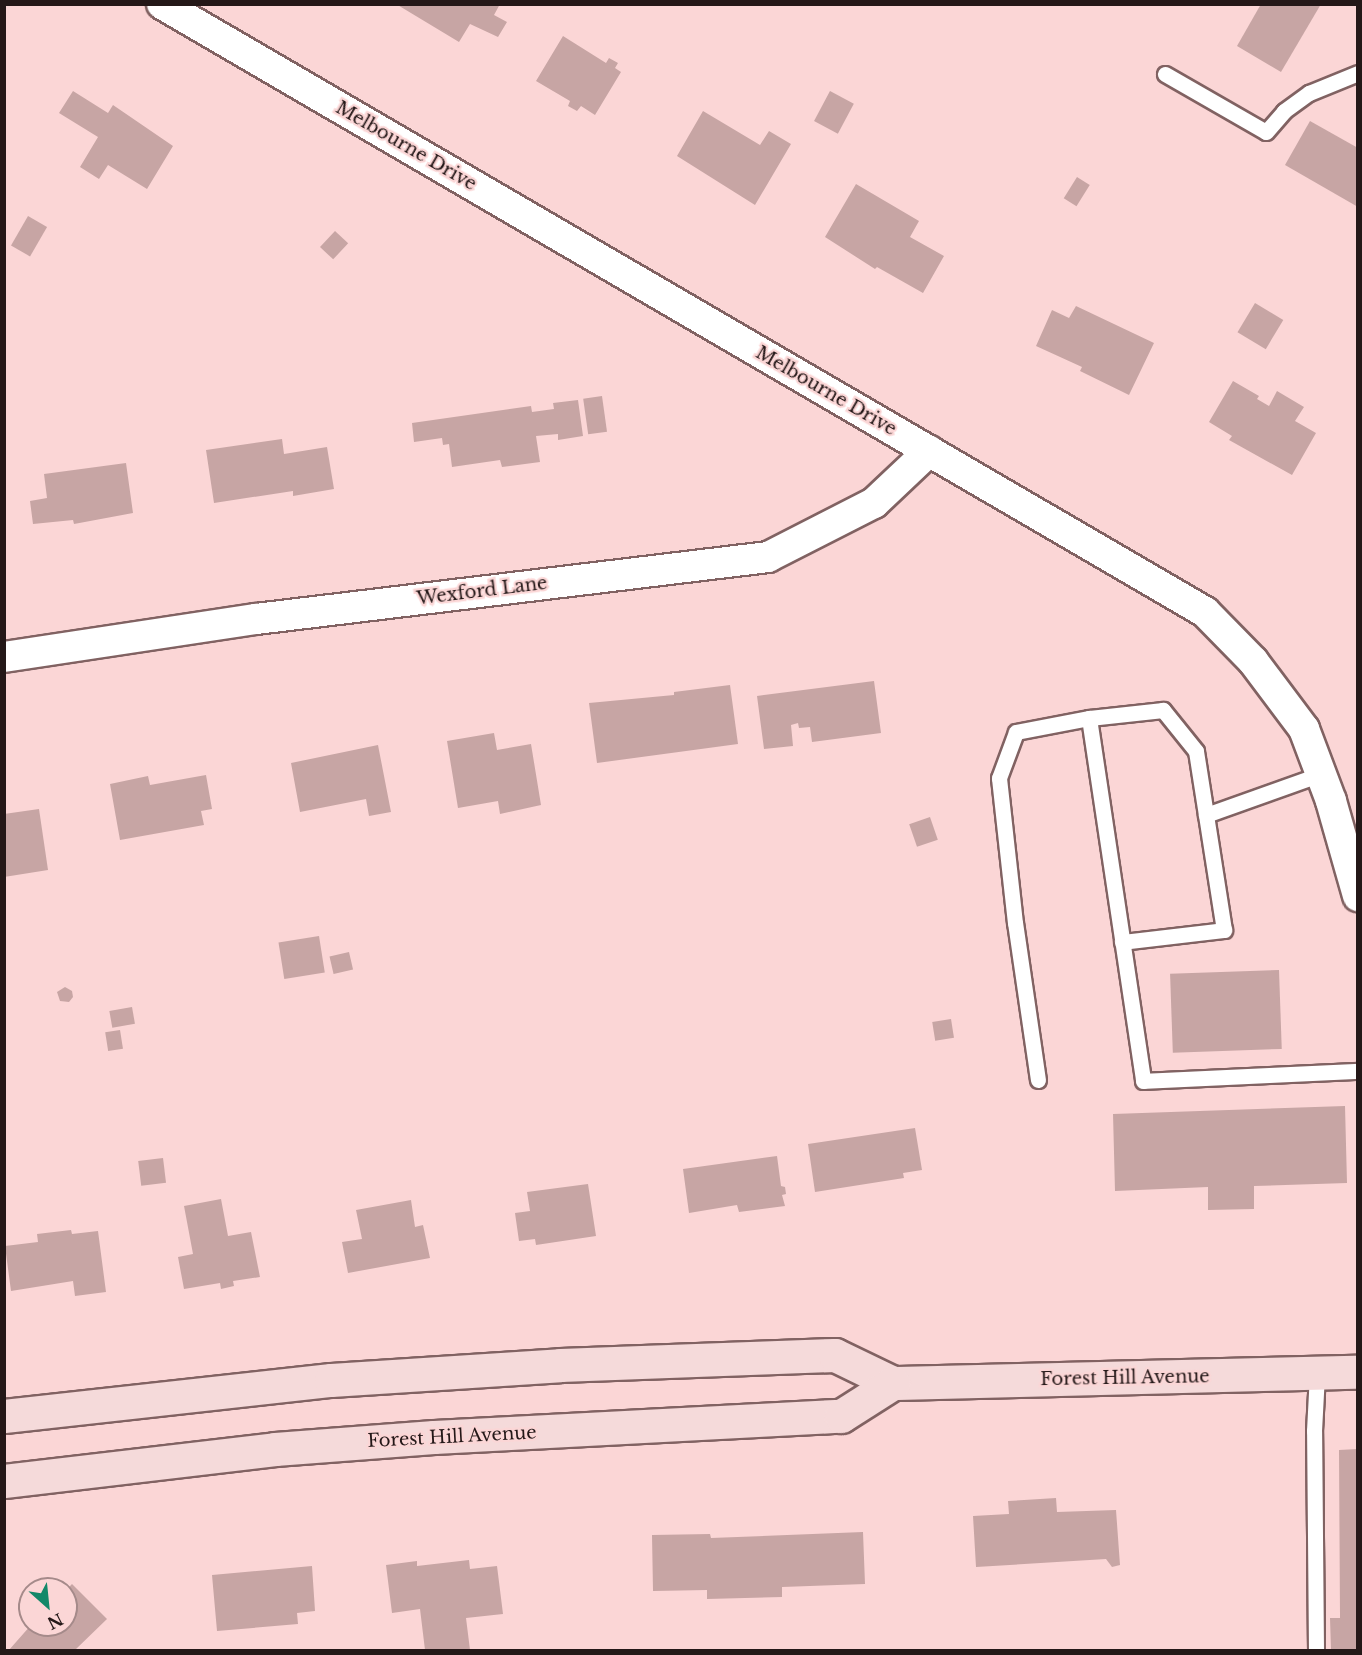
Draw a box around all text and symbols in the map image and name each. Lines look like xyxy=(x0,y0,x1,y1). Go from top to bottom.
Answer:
street label: Melbourne Drive xyxy=(332,97,480,195)
street label: Melbourne Drive xyxy=(752,342,900,440)
street label: Wexford Lane xyxy=(415,572,549,610)
street label: Forest Hill Avenue xyxy=(1040,1366,1210,1390)
street label: Forest Hill Avenue xyxy=(366,1422,538,1452)
north arrow xyxy=(18,1577,78,1637)
text: N xyxy=(44,1609,67,1634)

